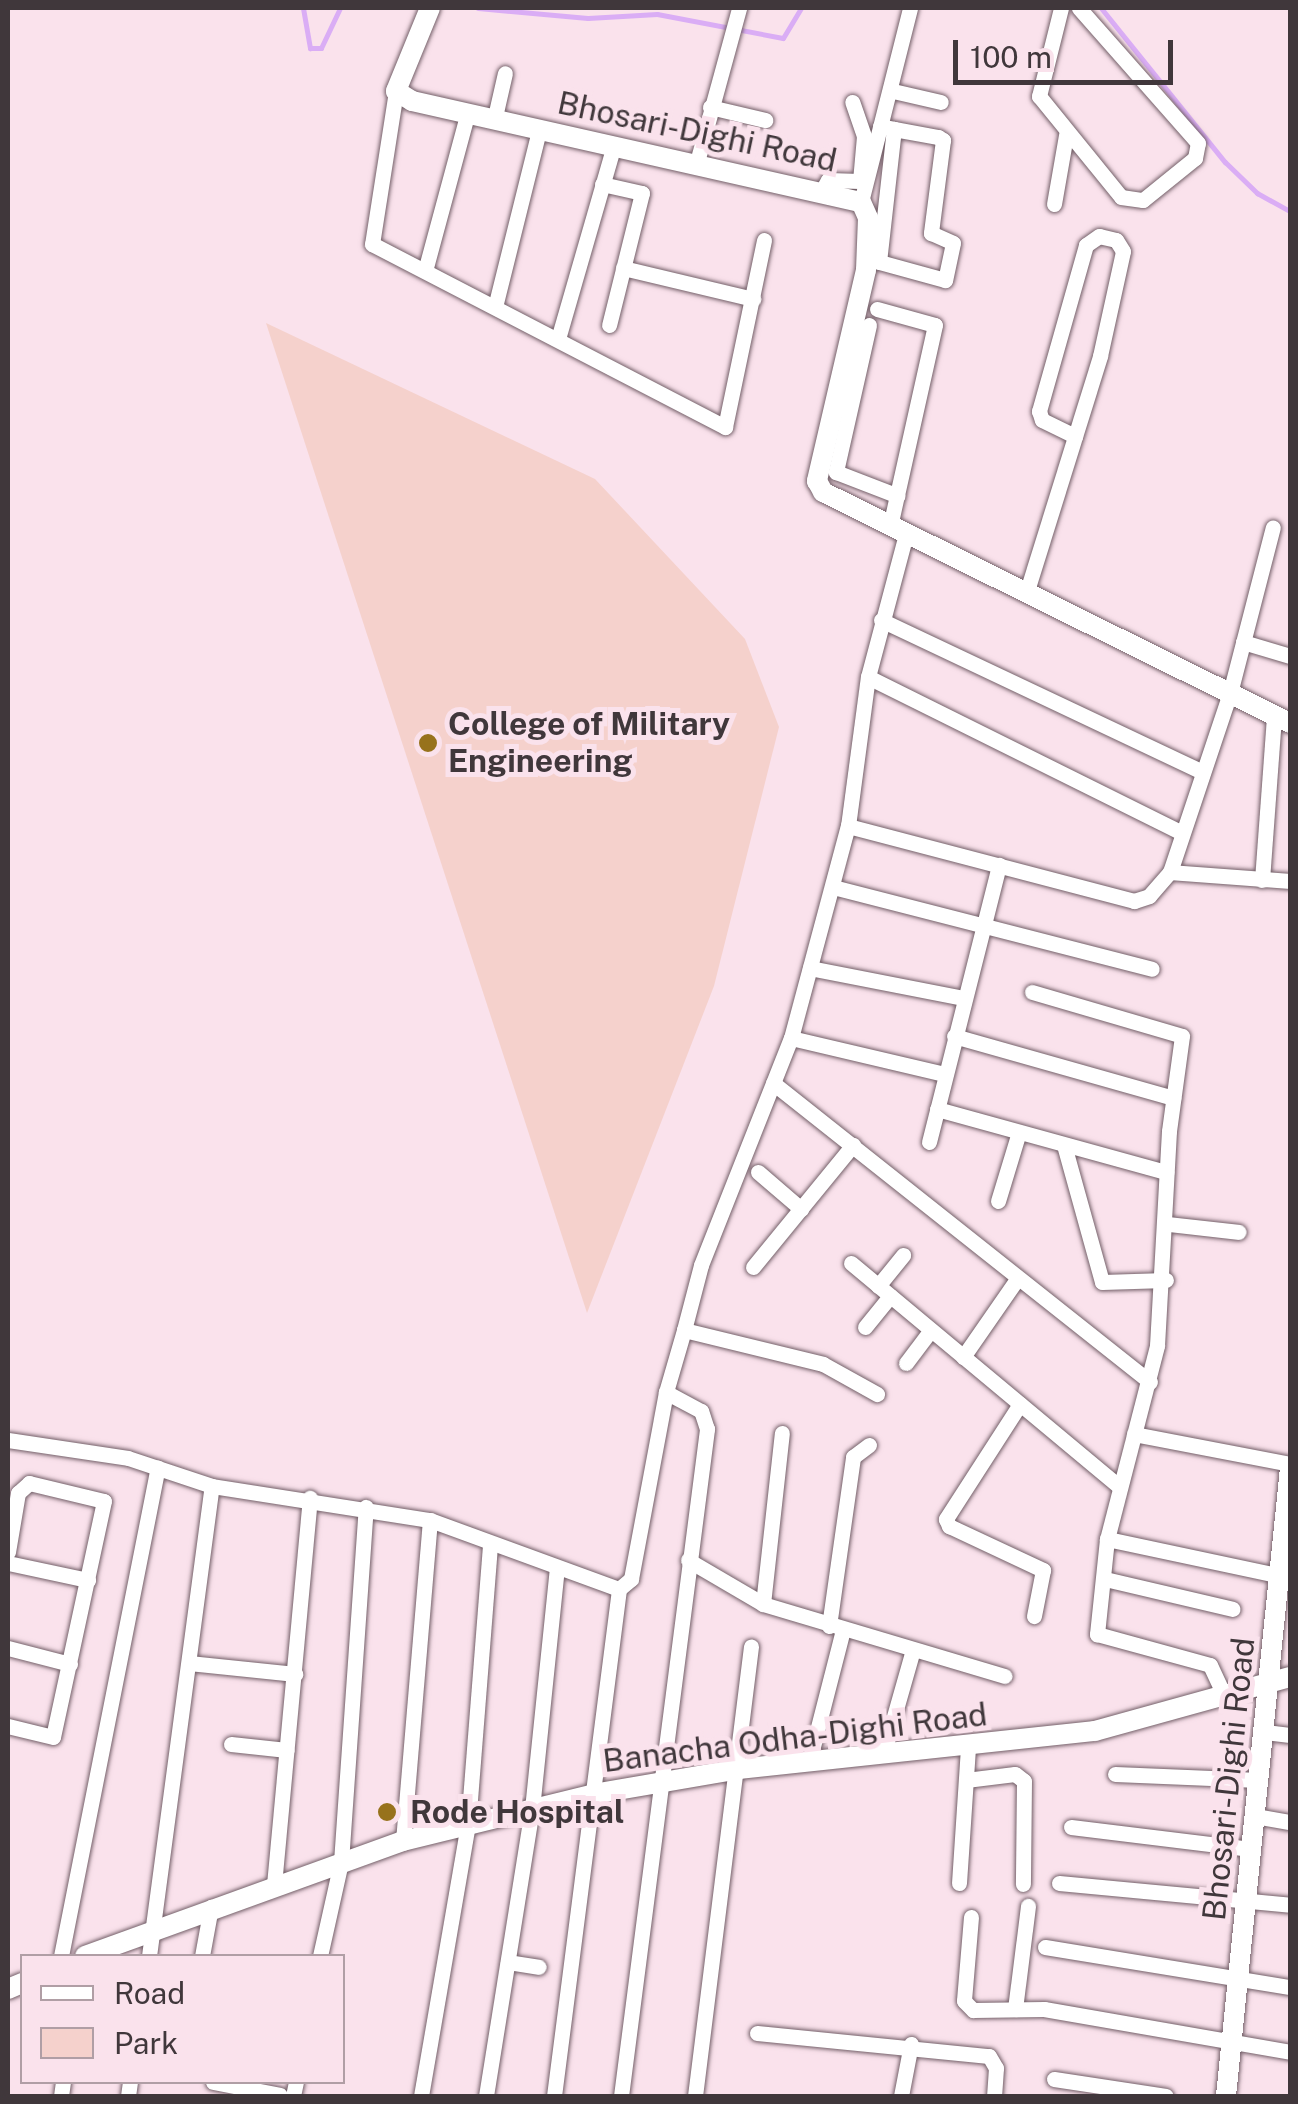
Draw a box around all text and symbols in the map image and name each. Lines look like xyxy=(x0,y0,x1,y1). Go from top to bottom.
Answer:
scale bar xyxy=(958,20,1178,82)
text: 100 m xyxy=(970,39,1052,75)
street label: Bhosari-Dighi Road xyxy=(554,84,840,180)
place label: College of Military Engineering xyxy=(448,706,730,781)
marker: College of Military Engineering xyxy=(417,732,439,754)
street label: Bhosari-Dighi Road xyxy=(1195,1636,1263,1922)
street label: Banacha Odha-Dighi Road xyxy=(601,1695,989,1781)
place label: Rode Hospital xyxy=(410,1793,625,1831)
marker: Rode Hospital xyxy=(374,1799,400,1825)
legend xyxy=(20,1954,345,2084)
text: Road xyxy=(114,1975,185,2011)
text: Park xyxy=(114,2025,178,2061)

